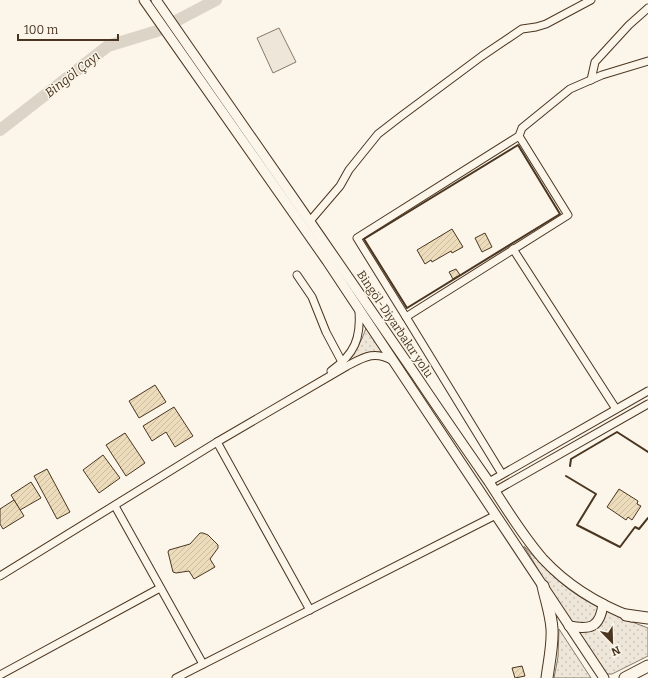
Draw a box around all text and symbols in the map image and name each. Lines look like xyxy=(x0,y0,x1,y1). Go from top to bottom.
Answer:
scale bar xyxy=(18,16,118,42)
text: 100 m xyxy=(24,23,59,37)
water label: Bingöl Çayı xyxy=(42,48,103,100)
street label: Bingöl-Diyarbakır yolu xyxy=(354,268,436,381)
north arrow xyxy=(592,622,632,662)
text: N xyxy=(609,643,622,659)

